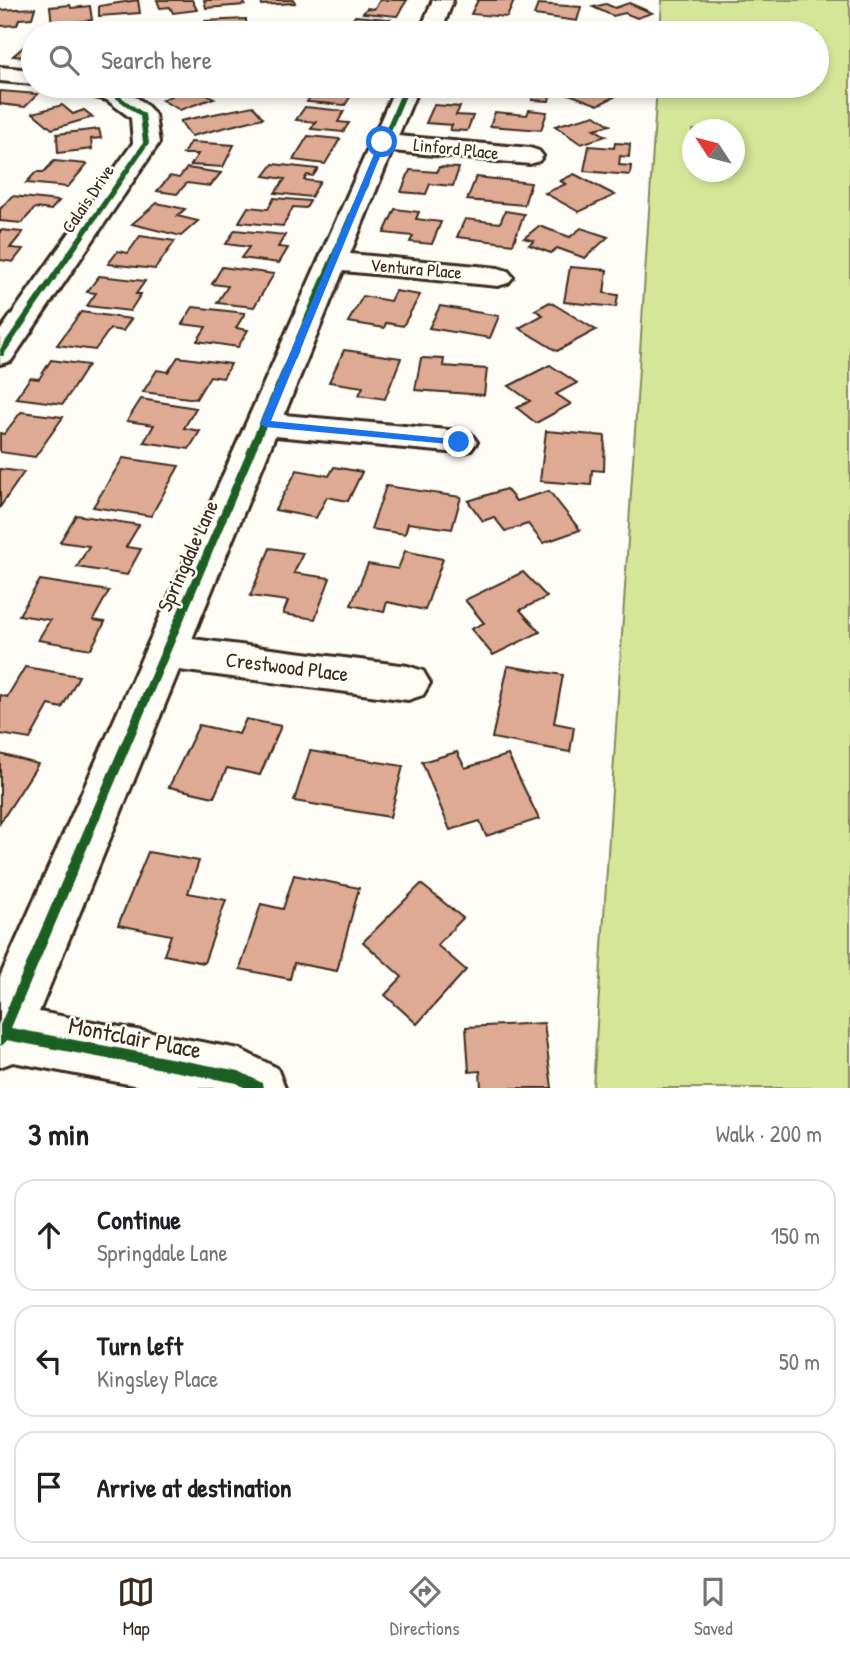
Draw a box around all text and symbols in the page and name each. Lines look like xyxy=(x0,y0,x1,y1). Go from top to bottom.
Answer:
search box xyxy=(21,21,829,98)
icon: search xyxy=(45,41,83,79)
text: Search here xyxy=(101,42,212,77)
north arrow xyxy=(682,119,745,182)
route start xyxy=(366,126,397,157)
street label: Linford Place xyxy=(412,132,500,165)
street label: Calais Drive xyxy=(55,160,120,238)
street label: Ventura Place xyxy=(369,252,463,285)
route end xyxy=(443,426,474,457)
street label: Springdale Lane xyxy=(150,495,225,616)
street label: Crestwood Place xyxy=(224,645,350,688)
street label: Montclair Place xyxy=(66,1008,205,1066)
text: 3 min xyxy=(28,1114,89,1154)
text: Walk · 200 m xyxy=(716,1118,822,1149)
text: Continue xyxy=(97,1202,181,1237)
icon: ahead xyxy=(30,1216,68,1254)
text: 150 m xyxy=(771,1220,820,1251)
text: Springdale Lane xyxy=(97,1237,228,1268)
text: Turn left xyxy=(97,1328,183,1363)
icon: left xyxy=(30,1342,68,1380)
text: 50 m xyxy=(779,1346,820,1377)
text: Kingsley Place xyxy=(97,1363,218,1394)
icon: arrive xyxy=(30,1468,68,1506)
text: Arrive at destination xyxy=(97,1470,292,1505)
tab: Map xyxy=(117,1573,155,1641)
tab: Directions xyxy=(390,1573,460,1641)
tab: Saved xyxy=(694,1573,733,1641)

